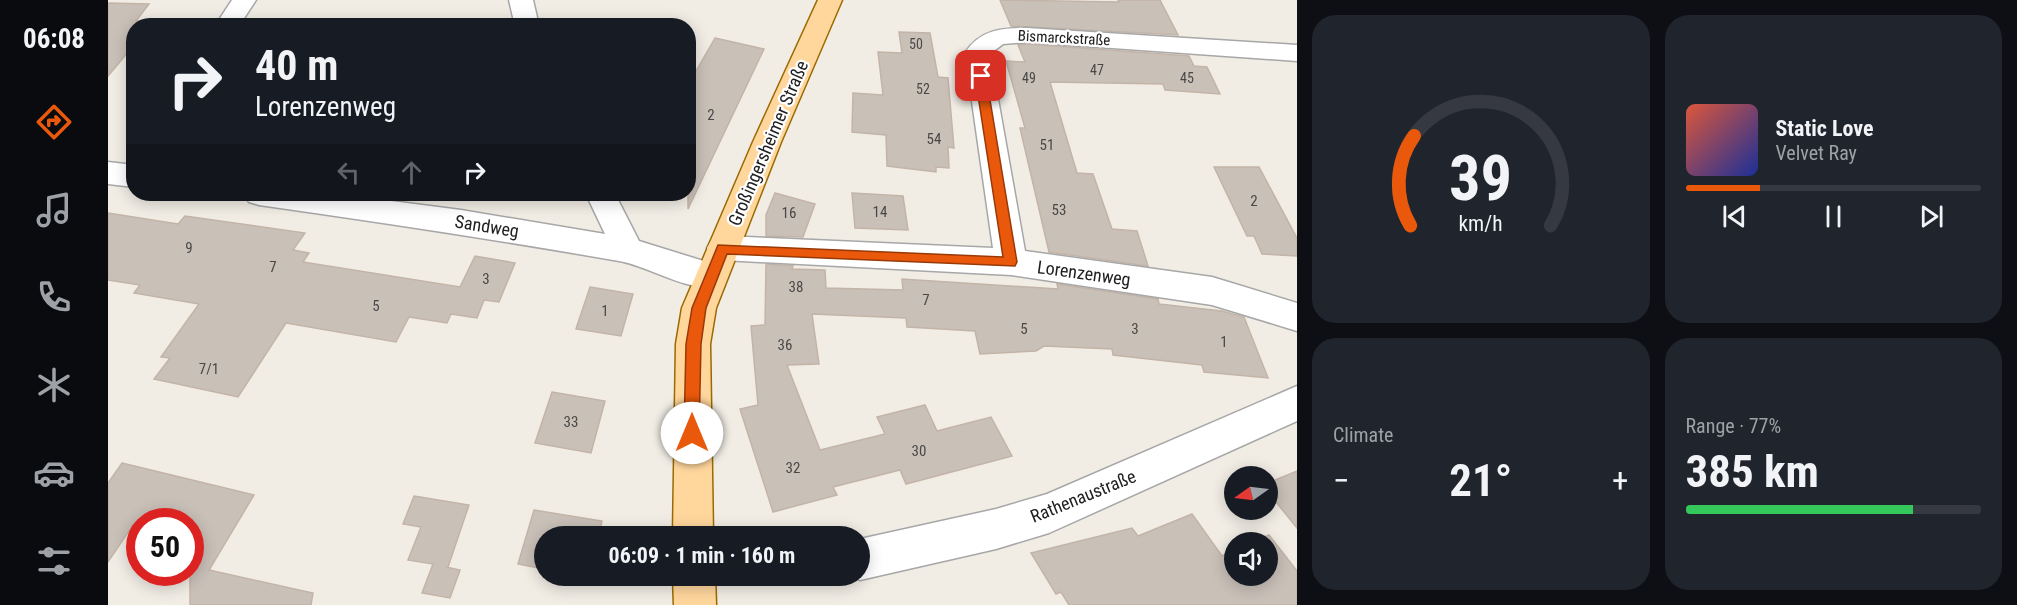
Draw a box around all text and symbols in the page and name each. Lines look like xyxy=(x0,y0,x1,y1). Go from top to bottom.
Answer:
text: 06:08 xyxy=(23,23,85,55)
street label: Bismarckstraße xyxy=(1017,27,1111,49)
house number: 50 xyxy=(909,36,923,52)
text: 40 m xyxy=(255,41,338,90)
icon: right xyxy=(156,42,234,120)
pin xyxy=(955,50,1006,101)
street label: Großingersheimer Straße xyxy=(724,57,812,229)
icon: arrive xyxy=(964,59,997,92)
house number: 47 xyxy=(1090,62,1104,78)
house number: 49 xyxy=(1022,70,1036,86)
house number: 45 xyxy=(1180,70,1194,86)
house number: 52 xyxy=(916,81,930,97)
text: Lorenzenweg xyxy=(255,91,396,123)
icon: directions xyxy=(33,101,75,143)
house number: 2 xyxy=(707,106,715,124)
text: Static Love xyxy=(1776,116,1874,141)
house number: 54 xyxy=(927,130,941,148)
house number: 51 xyxy=(1040,136,1054,154)
text: Velvet Ray xyxy=(1776,141,1857,165)
text: 39 xyxy=(1449,142,1512,215)
icon: left xyxy=(332,156,365,189)
icon: ahead xyxy=(395,156,428,189)
icon: right xyxy=(458,156,491,189)
icon: music xyxy=(33,189,75,231)
house number: 2 xyxy=(1250,192,1258,210)
icon: previous xyxy=(1718,200,1751,233)
icon: pause xyxy=(1817,200,1850,233)
icon: next xyxy=(1915,200,1948,233)
house number: 53 xyxy=(1052,201,1066,219)
house number: 14 xyxy=(873,203,887,221)
house number: 16 xyxy=(782,204,796,222)
street label: Sandweg xyxy=(453,211,521,241)
text: km/h xyxy=(1459,211,1503,236)
house number: 9 xyxy=(185,239,193,257)
street label: Lorenzenweg xyxy=(1036,256,1132,290)
house number: 7 xyxy=(269,258,277,276)
house number: 3 xyxy=(482,270,490,288)
icon: phone xyxy=(33,276,75,318)
house number: 38 xyxy=(789,278,803,296)
house number: 7 xyxy=(922,291,930,309)
house number: 5 xyxy=(372,297,380,315)
house number: 1 xyxy=(601,302,609,320)
house number: 5 xyxy=(1020,320,1028,338)
house number: 3 xyxy=(1131,320,1139,338)
house number: 1 xyxy=(1220,333,1228,351)
house number: 36 xyxy=(778,336,792,354)
house number: 7/1 xyxy=(199,360,219,378)
icon: climate xyxy=(33,364,75,406)
position arrow xyxy=(660,401,724,465)
house number: 33 xyxy=(564,413,578,431)
text: Range · 77% xyxy=(1686,414,1781,438)
text: Climate xyxy=(1333,423,1393,447)
house number: 30 xyxy=(912,442,926,460)
text: 385 km xyxy=(1686,445,1819,498)
icon: car xyxy=(33,452,75,494)
text: 21° xyxy=(1449,454,1512,507)
house number: 32 xyxy=(786,459,800,477)
text: − xyxy=(1333,461,1350,500)
text: + xyxy=(1612,461,1628,500)
street label: Rathenaustraße xyxy=(1027,465,1139,527)
north arrow xyxy=(1224,466,1278,520)
map controls xyxy=(1224,466,1278,586)
speed limit sign: 50 xyxy=(126,508,204,586)
button: sound xyxy=(1224,532,1278,586)
icon: filters xyxy=(33,540,75,582)
text: 06:09 · 1 min · 160 m xyxy=(609,543,795,568)

